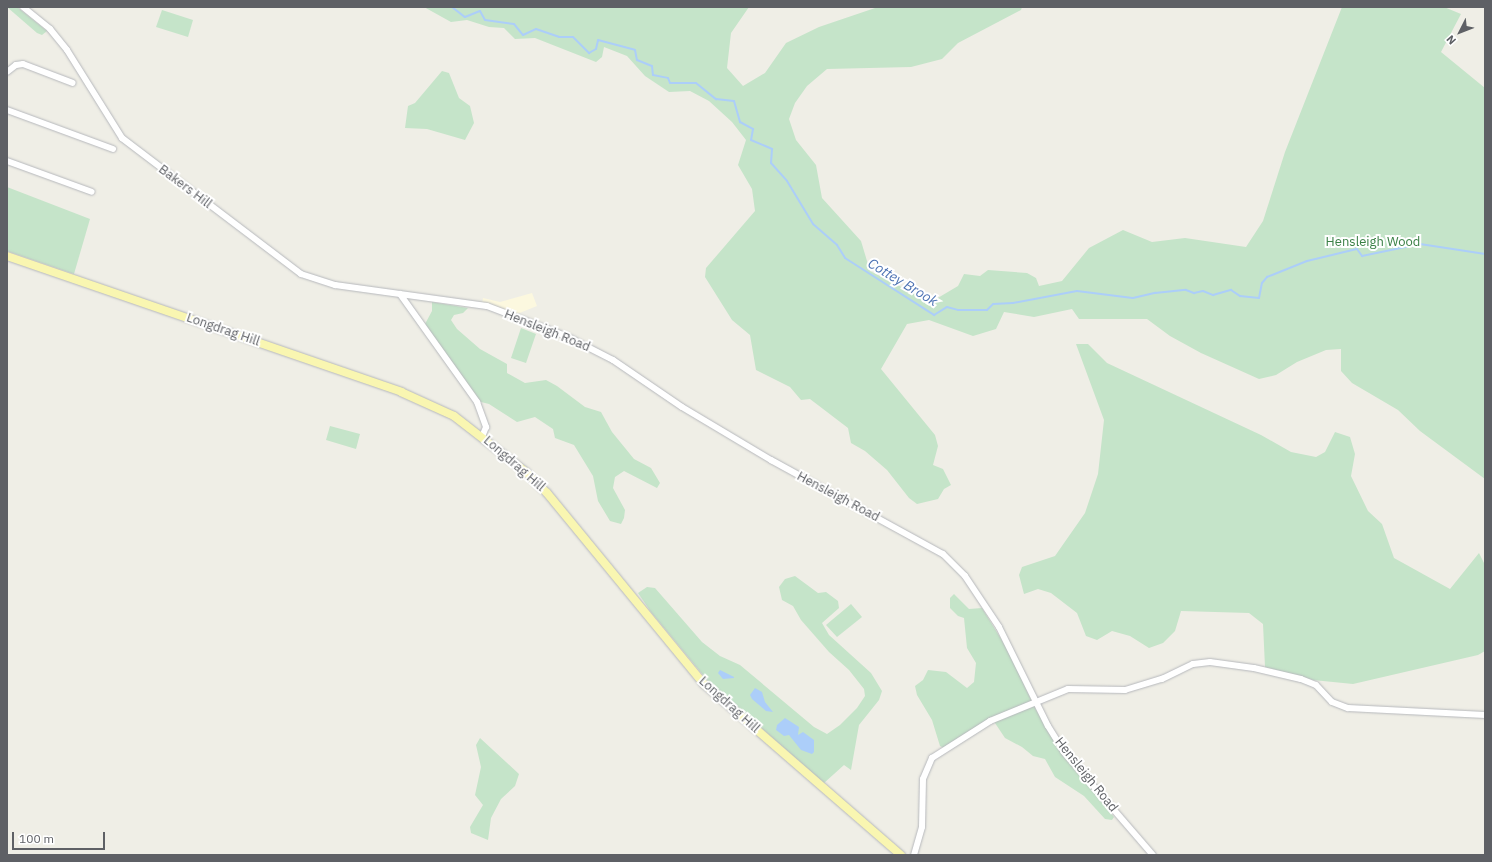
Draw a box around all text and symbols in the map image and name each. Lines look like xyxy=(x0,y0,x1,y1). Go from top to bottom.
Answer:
north arrow xyxy=(1440,12,1480,52)
text: N xyxy=(1443,32,1459,48)
street label: Bakers Hill xyxy=(155,162,215,212)
park label: Hensleigh Wood xyxy=(1326,234,1420,250)
water label: Cottey Brook xyxy=(865,255,941,309)
street label: Hensleigh Road xyxy=(502,307,592,355)
street label: Longdrag Hill xyxy=(184,310,262,350)
street label: Longdrag Hill xyxy=(480,433,548,495)
street label: Hensleigh Road xyxy=(794,469,882,525)
street label: Longdrag Hill xyxy=(695,674,763,736)
street label: Hensleigh Road xyxy=(1051,735,1121,815)
scale bar xyxy=(14,824,107,850)
text: 100 m xyxy=(19,831,54,846)

